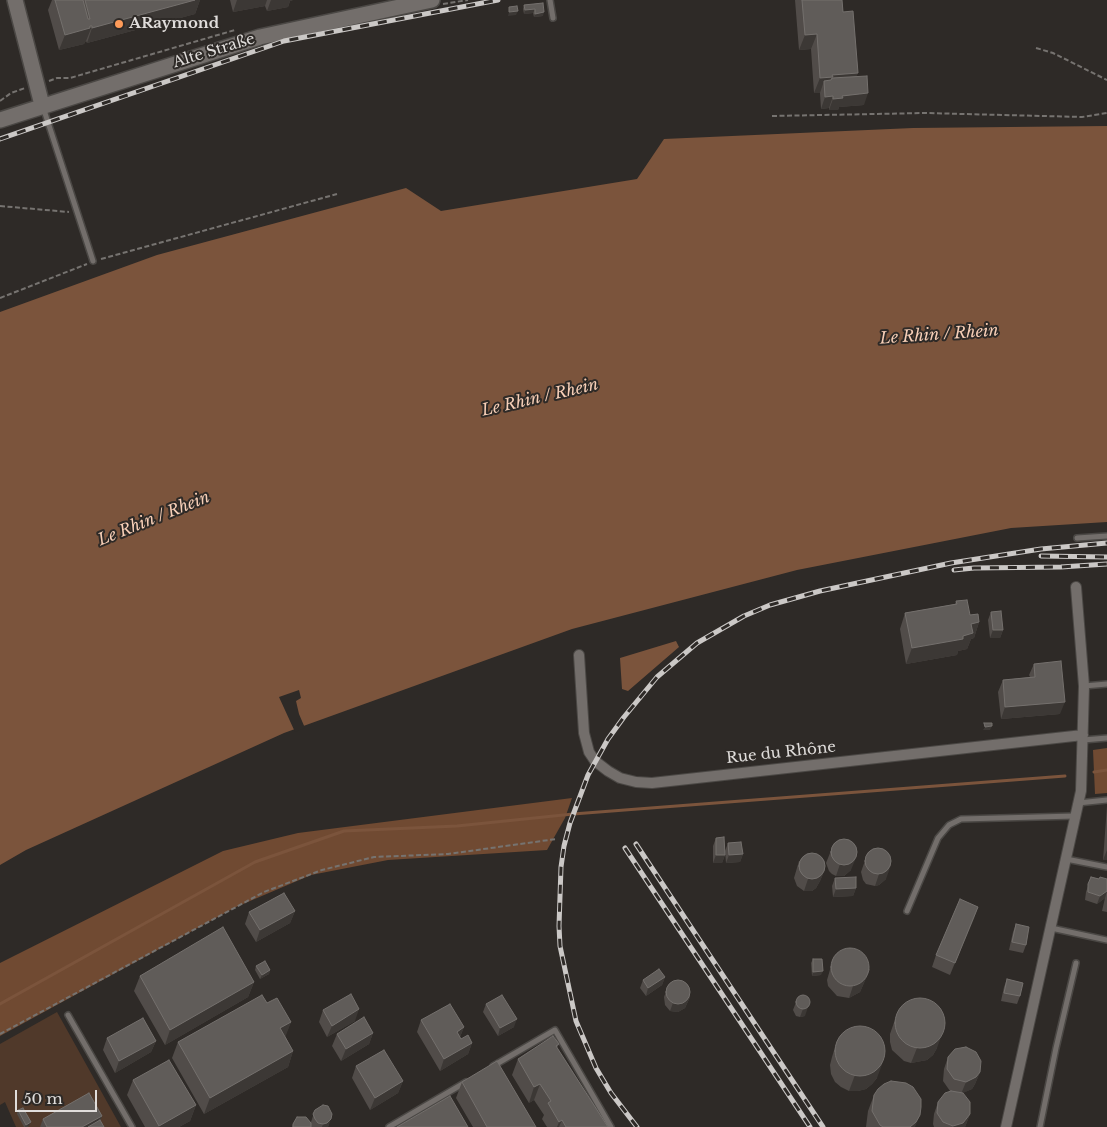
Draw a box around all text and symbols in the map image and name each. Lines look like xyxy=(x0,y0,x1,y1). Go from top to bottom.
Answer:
place label: ARaymond xyxy=(129,15,219,33)
marker: ARaymond xyxy=(113,18,125,30)
street label: Alte Straße xyxy=(171,30,257,72)
water label: Le Rhin / Rhein xyxy=(879,321,999,349)
water label: Le Rhin / Rhein xyxy=(480,375,600,421)
water label: Le Rhin / Rhein xyxy=(95,488,213,550)
street label: Rue du Rhône xyxy=(725,738,837,768)
scale bar xyxy=(18,1080,100,1112)
text: 50 m xyxy=(23,1089,63,1108)

